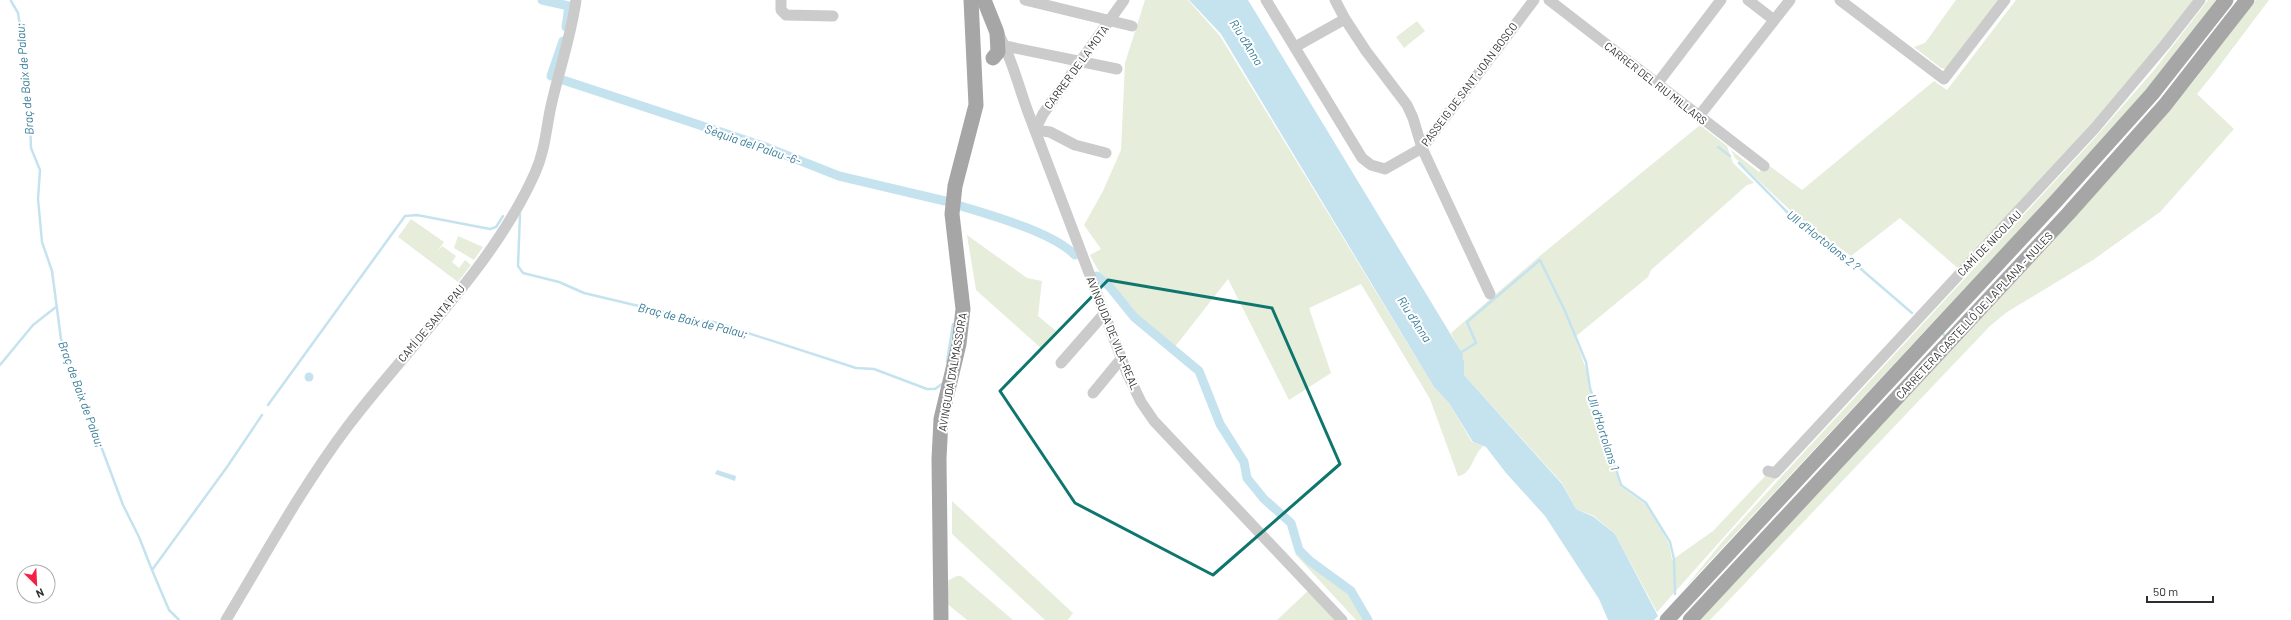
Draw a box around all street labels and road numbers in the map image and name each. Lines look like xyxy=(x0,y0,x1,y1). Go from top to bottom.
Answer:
street label: PASSEIG DE SANT JOAN BOSCO xyxy=(1418,19,1520,148)
street label: CARRER DE LA MOTA xyxy=(1041,22,1111,111)
street label: CARRER DEL RIU MILLARS xyxy=(1602,39,1710,127)
street label: CAMÍ DE NICOLAU xyxy=(1954,207,2024,279)
street label: CARRETERA CASTELLÓ DE LA PLANA - NULES xyxy=(1893,229,2055,401)
street label: AVINGUDA DE VILA-REAL xyxy=(1084,274,1142,392)
street label: CAMÍ DE SANTA PAU xyxy=(395,282,467,364)
street label: AVINGUDA D'ALMASSORA xyxy=(935,311,969,432)

